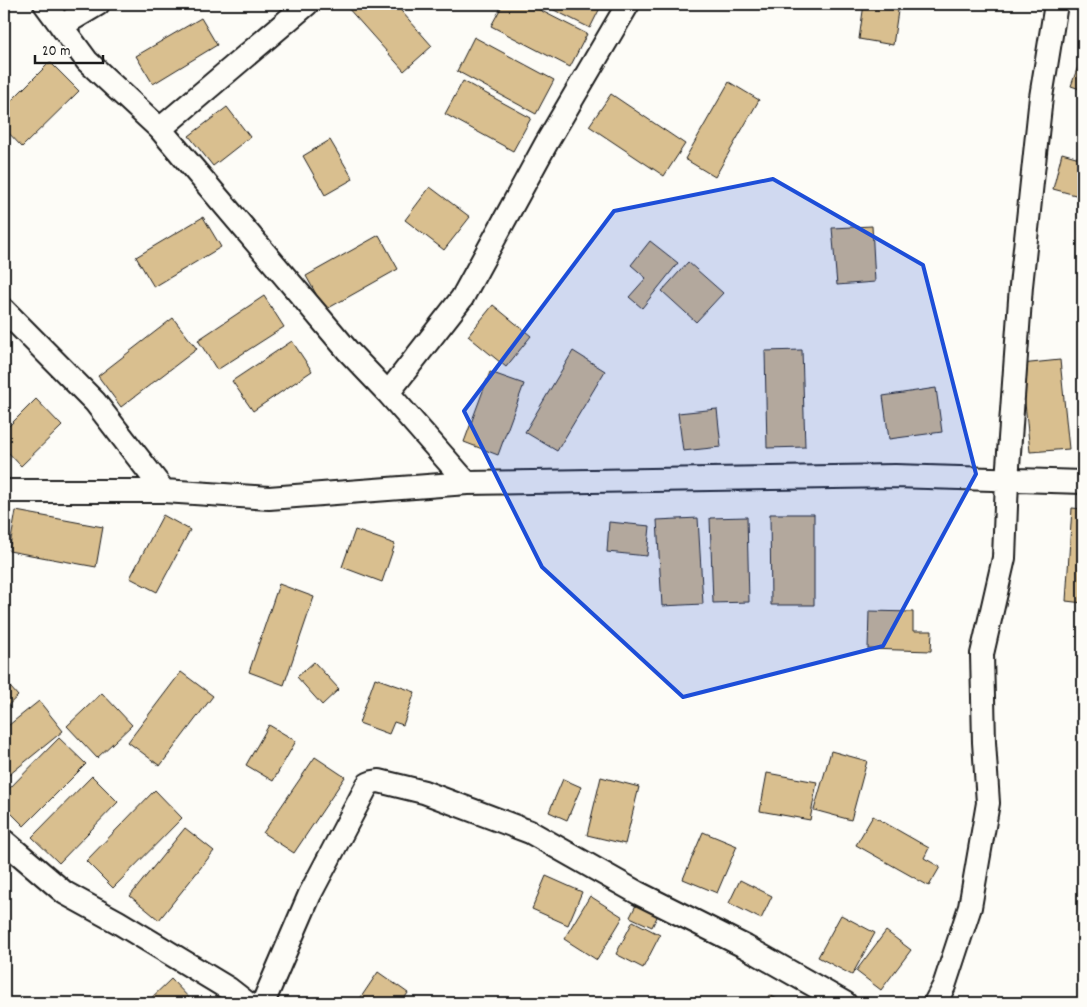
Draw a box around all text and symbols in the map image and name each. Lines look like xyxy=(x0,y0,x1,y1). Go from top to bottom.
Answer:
scale bar xyxy=(35,32,102,64)
text: 20 m xyxy=(42,41,70,63)

